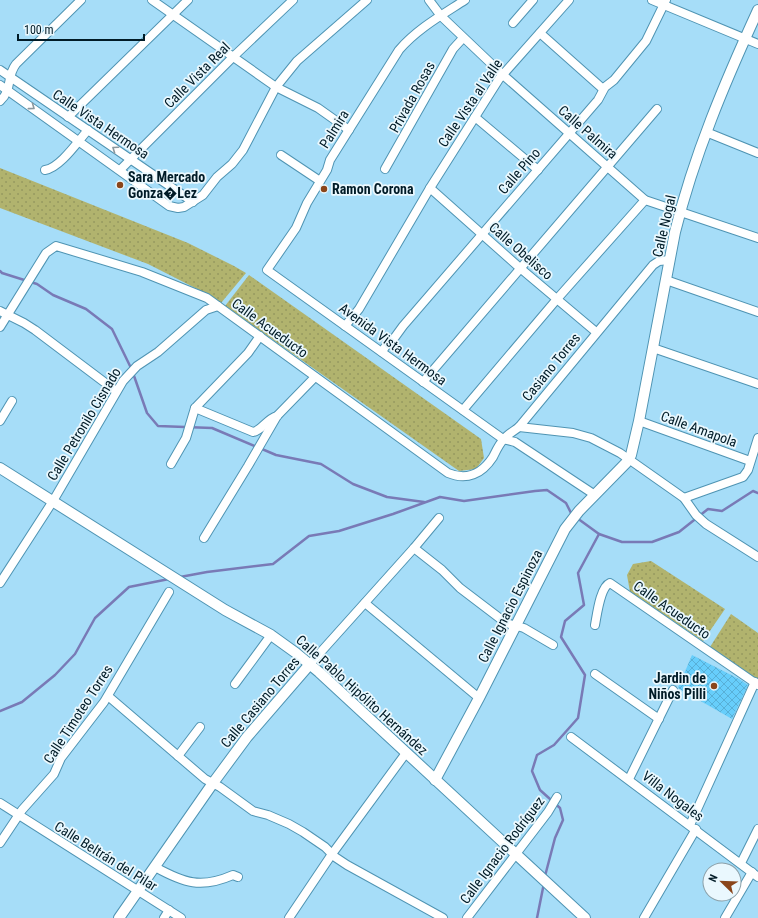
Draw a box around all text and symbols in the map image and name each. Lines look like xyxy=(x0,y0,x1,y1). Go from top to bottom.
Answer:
scale bar xyxy=(18,16,144,42)
text: 100 m xyxy=(24,23,54,37)
street label: Calle Vista Real xyxy=(161,39,233,111)
street label: Calle Vista al Valle xyxy=(435,56,506,150)
street label: Privada Rosas xyxy=(386,59,438,135)
street label: Calle Vista Hermosa xyxy=(50,86,152,162)
one-way arrow xyxy=(27,102,34,109)
street label: Calle Palmira xyxy=(555,102,621,162)
street label: Palmira xyxy=(316,107,352,151)
street label: Calle Pino xyxy=(495,145,543,197)
one-way arrow xyxy=(112,147,119,154)
place label: Sara Mercado Gonza�Lez xyxy=(128,169,205,202)
marker: Sara Mercado Gonza�Lez xyxy=(115,180,125,190)
place label: Ramon Corona xyxy=(332,181,414,197)
marker: Ramon Corona xyxy=(319,184,329,194)
street label: Calle Nogal xyxy=(649,193,679,259)
street label: Calle Obelisco xyxy=(486,219,556,283)
street label: Calle Acueducto xyxy=(229,295,311,361)
street label: Avenida Vista Hermosa xyxy=(336,300,450,388)
street label: Casiano Torres xyxy=(519,330,583,404)
street label: Calle Petronilo Cisnado xyxy=(44,365,124,483)
street label: Calle Amapola xyxy=(659,408,739,450)
street label: Calle Ignacio Espinoza xyxy=(475,547,545,665)
street label: Calle Acueducto xyxy=(631,578,713,642)
street label: Calle Pablo Hipólito Hernández xyxy=(293,632,431,758)
street label: Calle Casiano Torres xyxy=(217,653,303,751)
street label: Calle Timoteo Torres xyxy=(40,662,116,766)
place label: Jardin de Niños Pilli xyxy=(648,670,706,702)
marker: Jardin de Niños Pilli xyxy=(709,681,719,691)
street label: Villa Nogales xyxy=(639,768,707,824)
street label: Calle Ignacio Rodríguez xyxy=(456,793,548,907)
street label: Calle Beltrán del Pilar xyxy=(52,818,160,894)
north arrow xyxy=(702,862,742,902)
text: N xyxy=(706,872,721,884)

